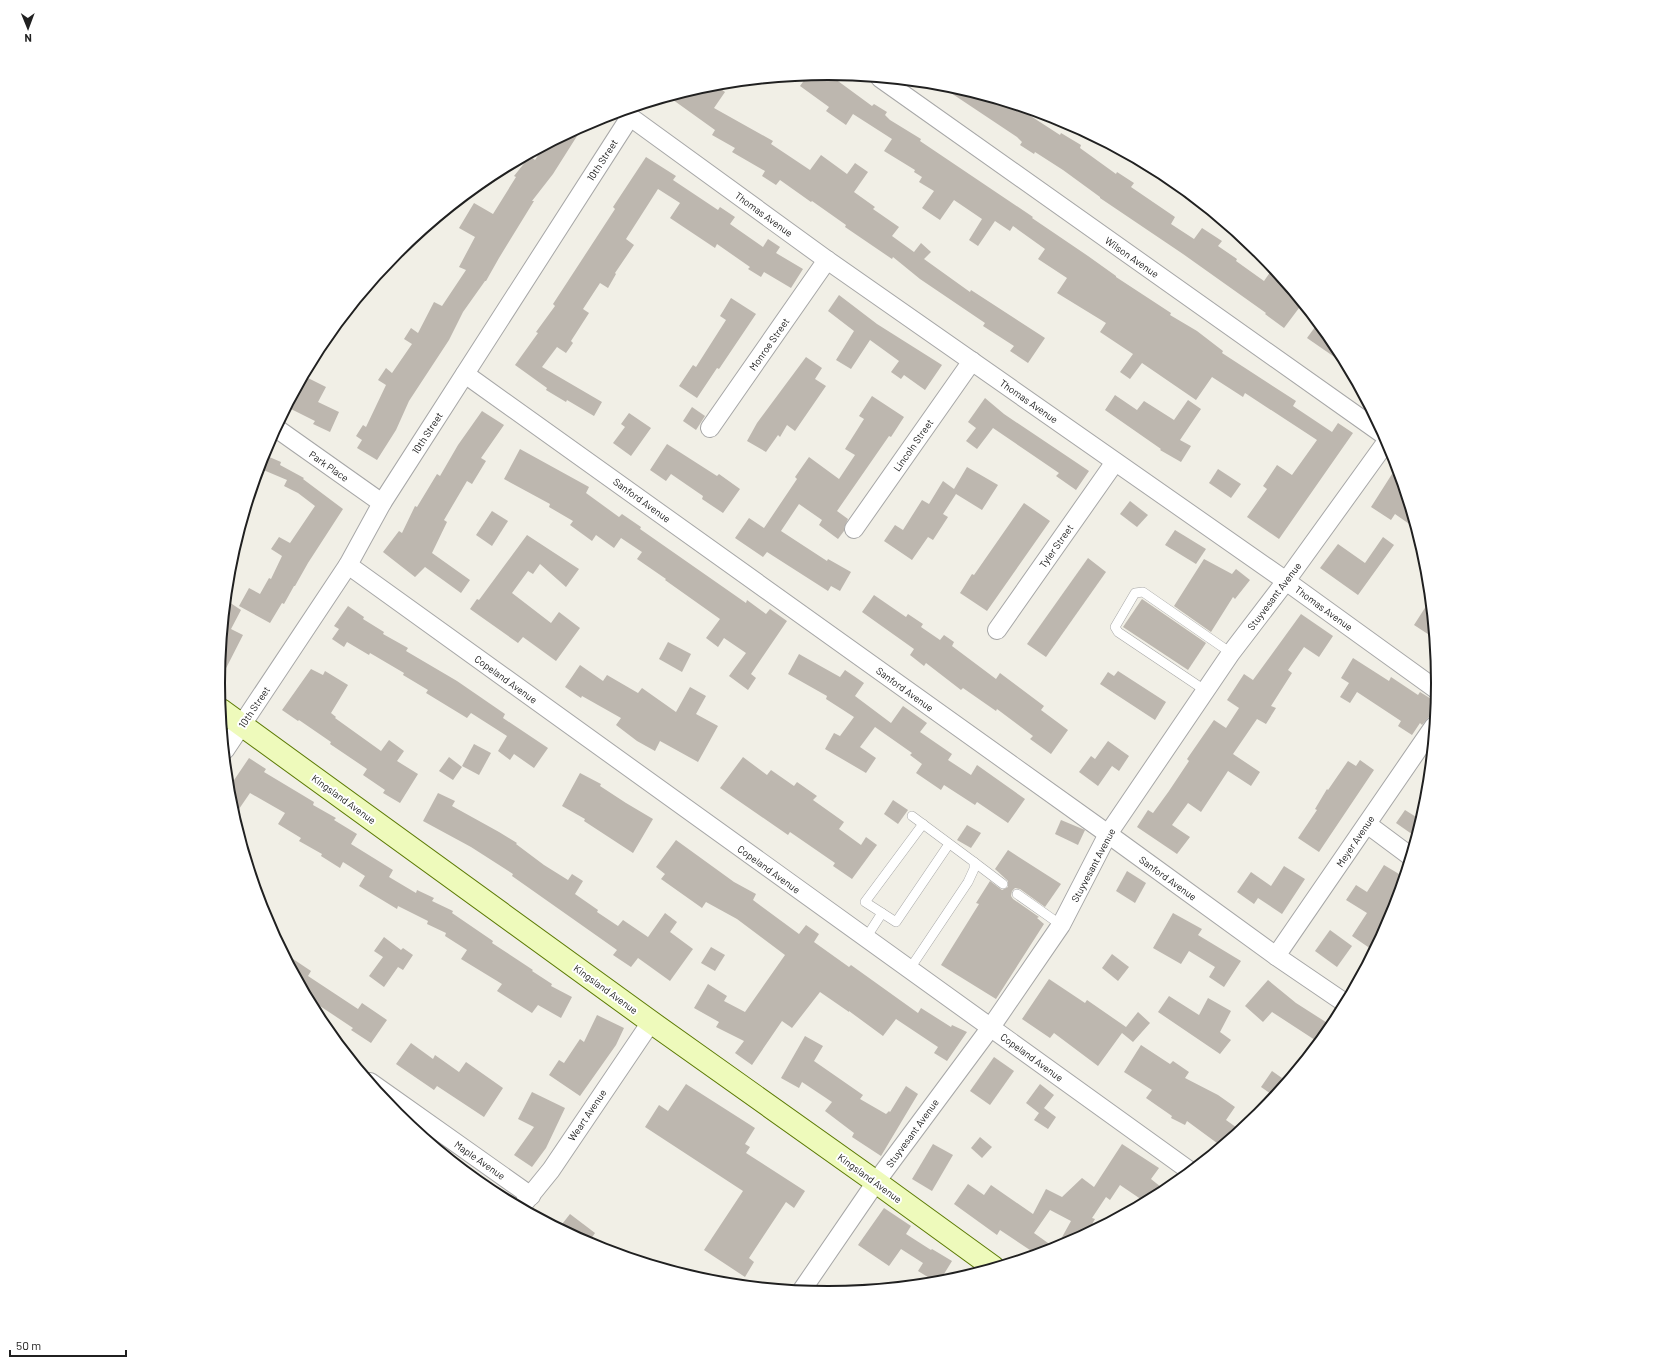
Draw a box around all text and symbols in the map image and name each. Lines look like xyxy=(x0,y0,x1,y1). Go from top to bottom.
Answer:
north arrow xyxy=(8,8,48,48)
text: N xyxy=(24,32,32,45)
street label: 10th Street xyxy=(584,137,620,183)
street label: Thomas Avenue xyxy=(733,189,795,239)
street label: Wilson Avenue xyxy=(1103,234,1161,280)
street label: Monroe Street xyxy=(746,315,792,373)
street label: Thomas Avenue xyxy=(998,376,1060,426)
street label: 10th Street xyxy=(409,410,445,456)
street label: Lincoln Street xyxy=(891,416,936,473)
street label: Park Place xyxy=(307,448,351,484)
street label: Sanford Avenue xyxy=(611,475,673,525)
street label: Tyler Street xyxy=(1037,522,1076,570)
street label: Stuyvesant Avenue xyxy=(1245,560,1303,632)
street label: Thomas Avenue xyxy=(1293,583,1355,633)
street label: Copeland Avenue xyxy=(472,652,540,706)
street label: Sanford Avenue xyxy=(874,664,936,714)
street label: 10th Street xyxy=(236,684,272,730)
street label: Kingsland Avenue xyxy=(310,772,378,826)
street label: Meyer Avenue xyxy=(1333,813,1377,869)
street label: Stuyvesant Avenue xyxy=(1068,826,1118,904)
street label: Copeland Avenue xyxy=(735,842,803,896)
street label: Sanford Avenue xyxy=(1137,853,1199,903)
street label: Kingsland Avenue xyxy=(572,962,640,1016)
street label: Copeland Avenue xyxy=(998,1030,1066,1084)
street label: Weart Avenue xyxy=(565,1087,609,1143)
street label: Stuyvesant Avenue xyxy=(883,1096,941,1170)
street label: Maple Avenue xyxy=(452,1138,508,1182)
street label: Kingsland Avenue xyxy=(836,1151,904,1205)
scale bar xyxy=(10,1332,126,1358)
text: 50 m xyxy=(16,1338,41,1352)

